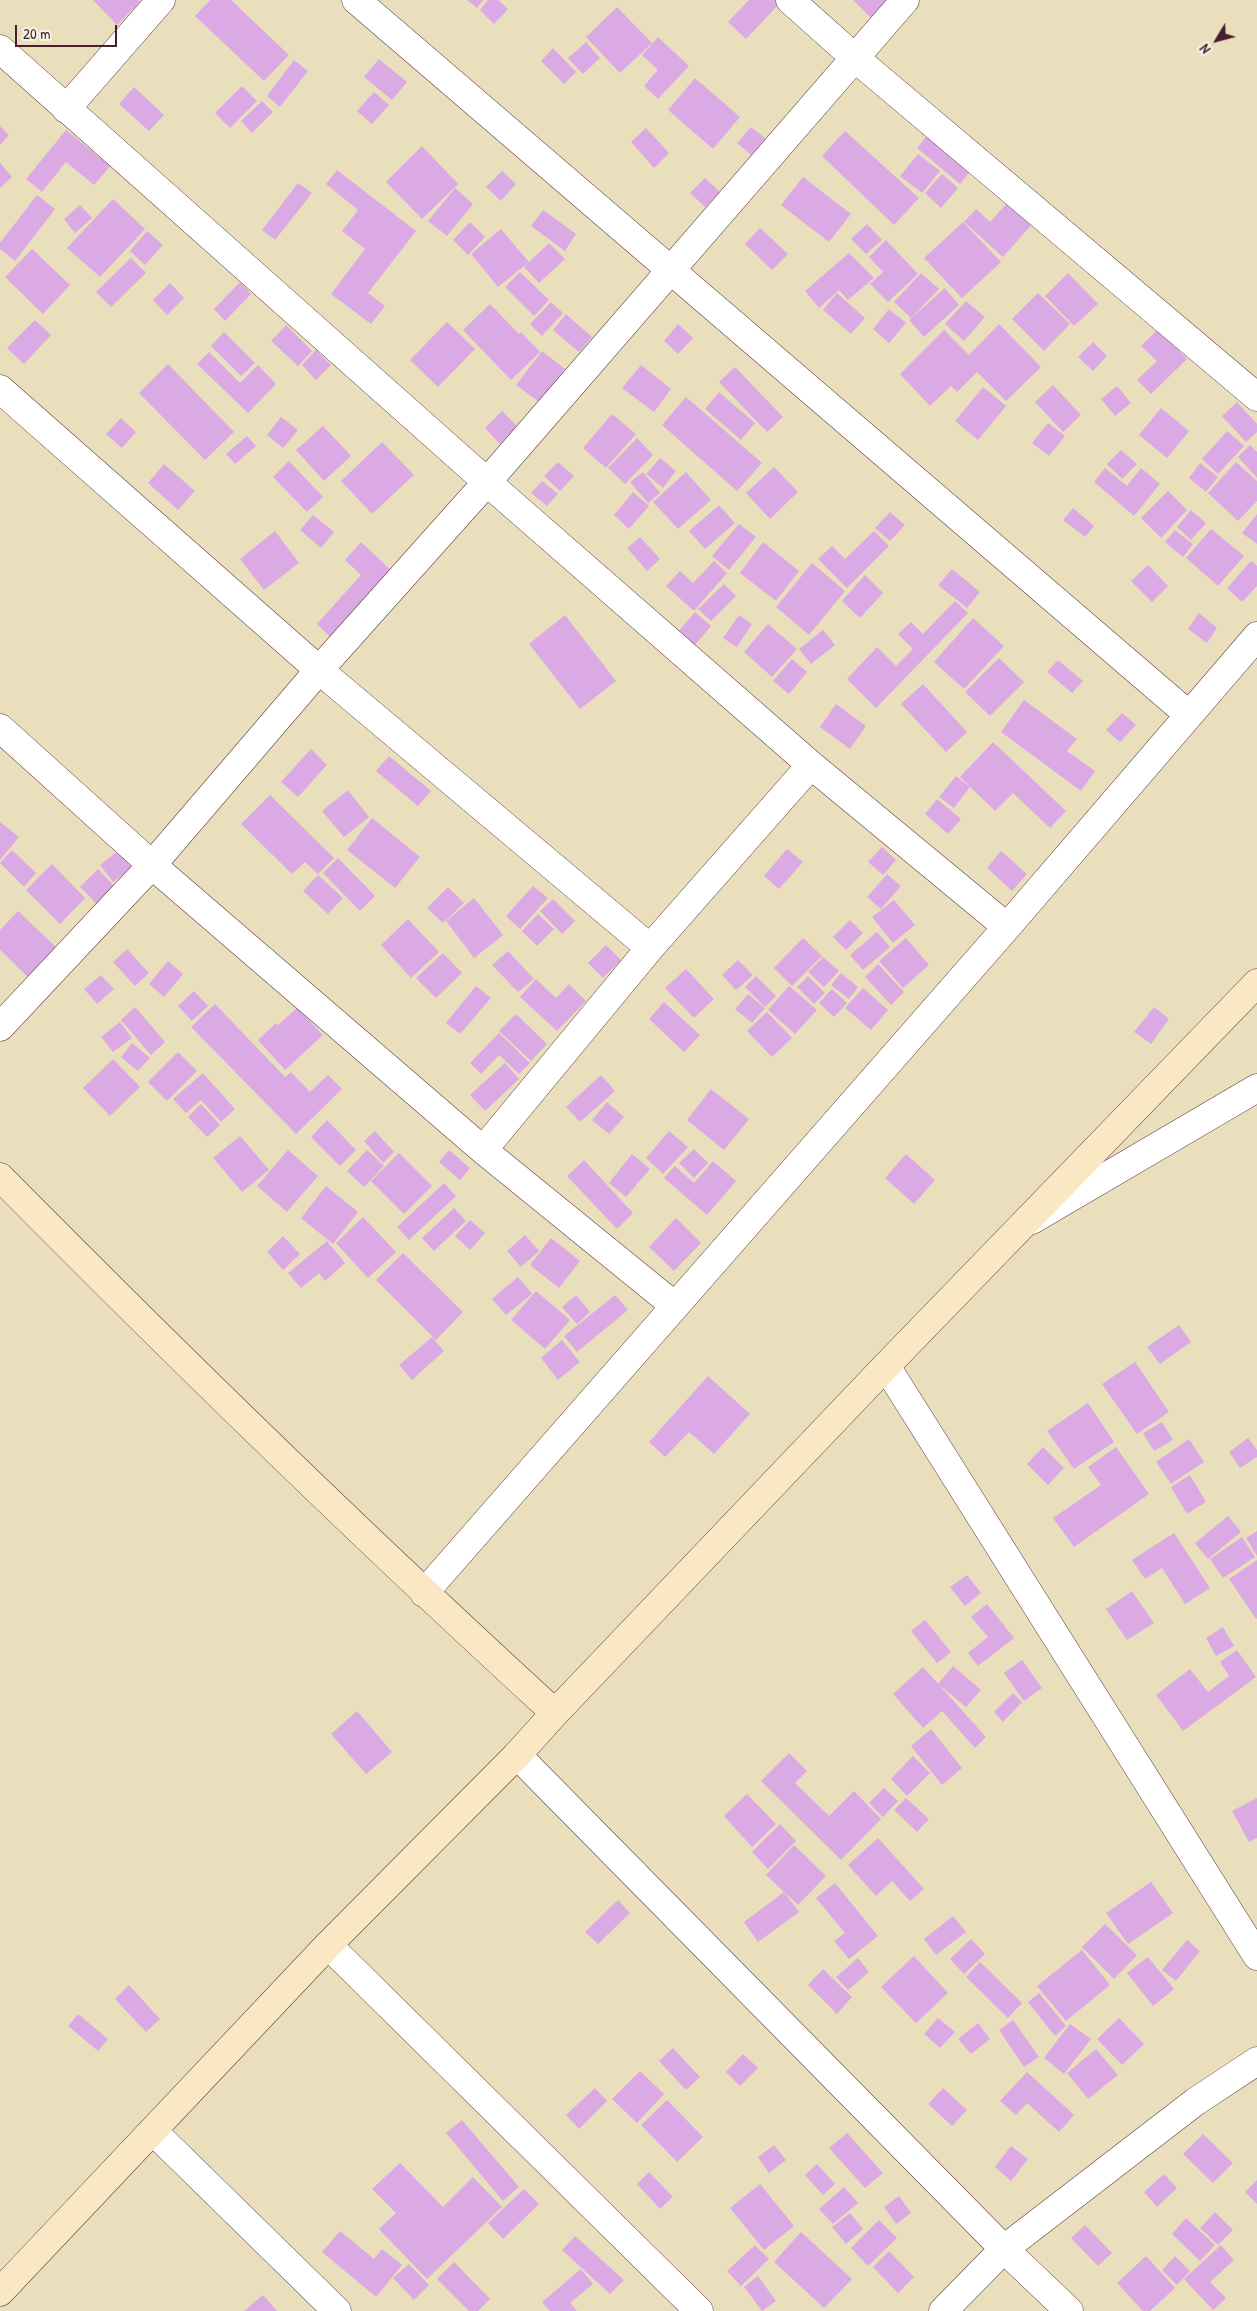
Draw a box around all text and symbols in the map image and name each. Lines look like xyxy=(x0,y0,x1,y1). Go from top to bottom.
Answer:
scale bar xyxy=(18,15,120,47)
north arrow xyxy=(1192,15,1242,65)
text: 20 m xyxy=(23,23,50,44)
text: N xyxy=(1195,41,1214,58)

